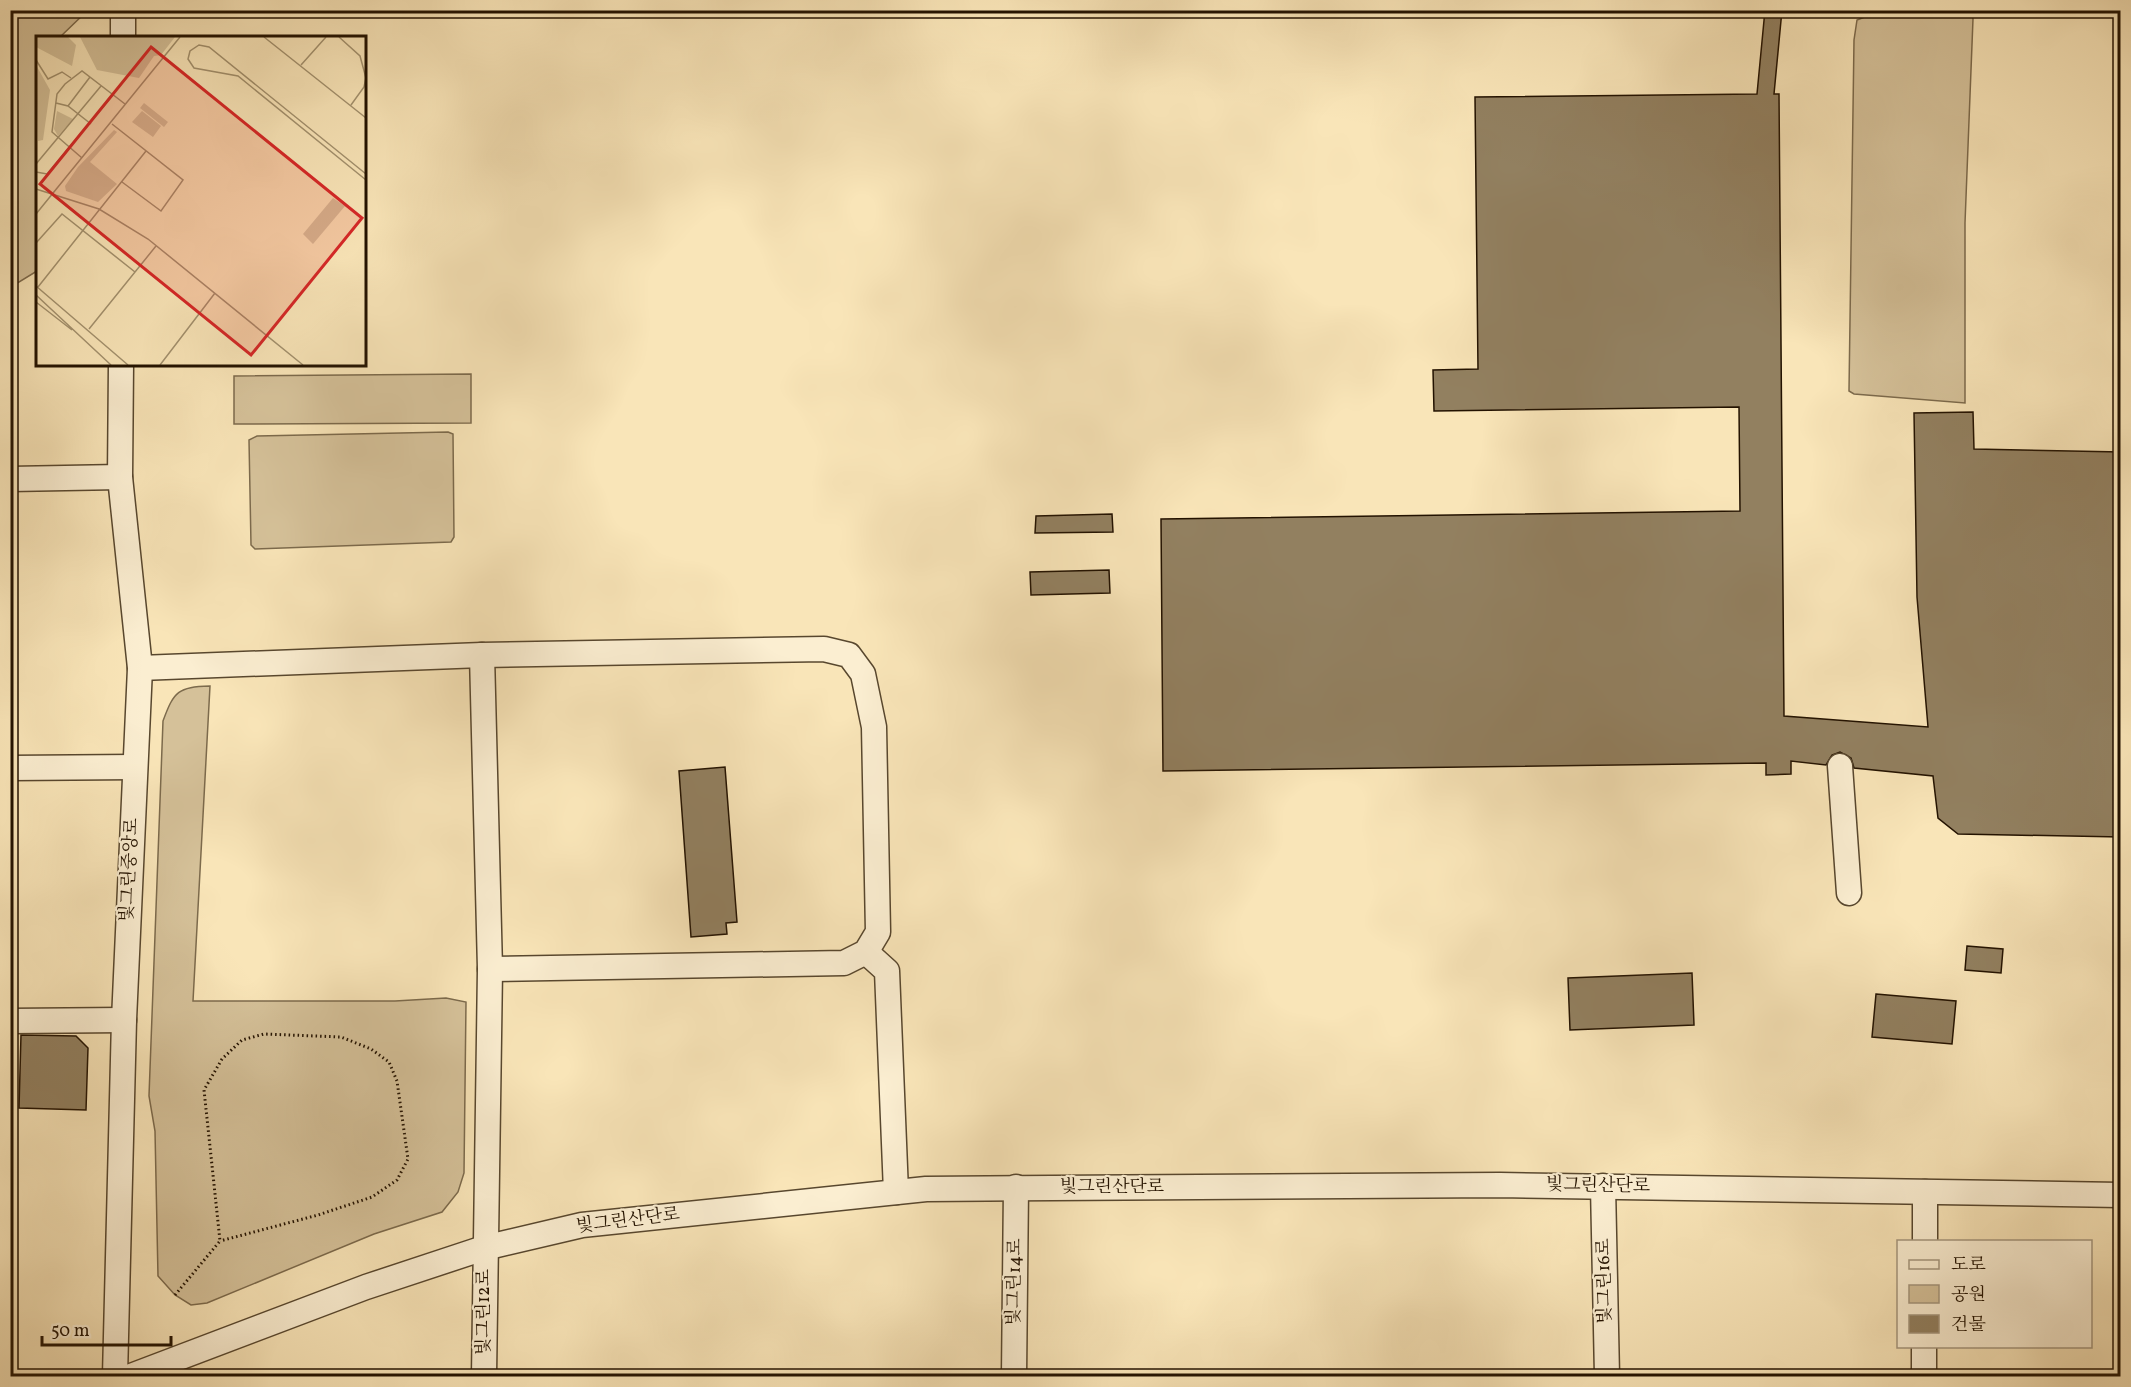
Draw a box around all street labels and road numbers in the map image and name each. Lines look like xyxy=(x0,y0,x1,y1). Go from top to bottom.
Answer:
street label: 빛그린중앙로 xyxy=(115,817,145,923)
street label: 빛그린산단로 xyxy=(1546,1173,1650,1199)
street label: 빛그린산단로 xyxy=(1060,1175,1164,1200)
street label: 빛그린산단로 xyxy=(575,1202,681,1240)
street label: 빛그린14로 xyxy=(1002,1238,1028,1326)
street label: 빛그린16로 xyxy=(1592,1238,1618,1324)
street label: 빛그린12로 xyxy=(472,1269,497,1355)

